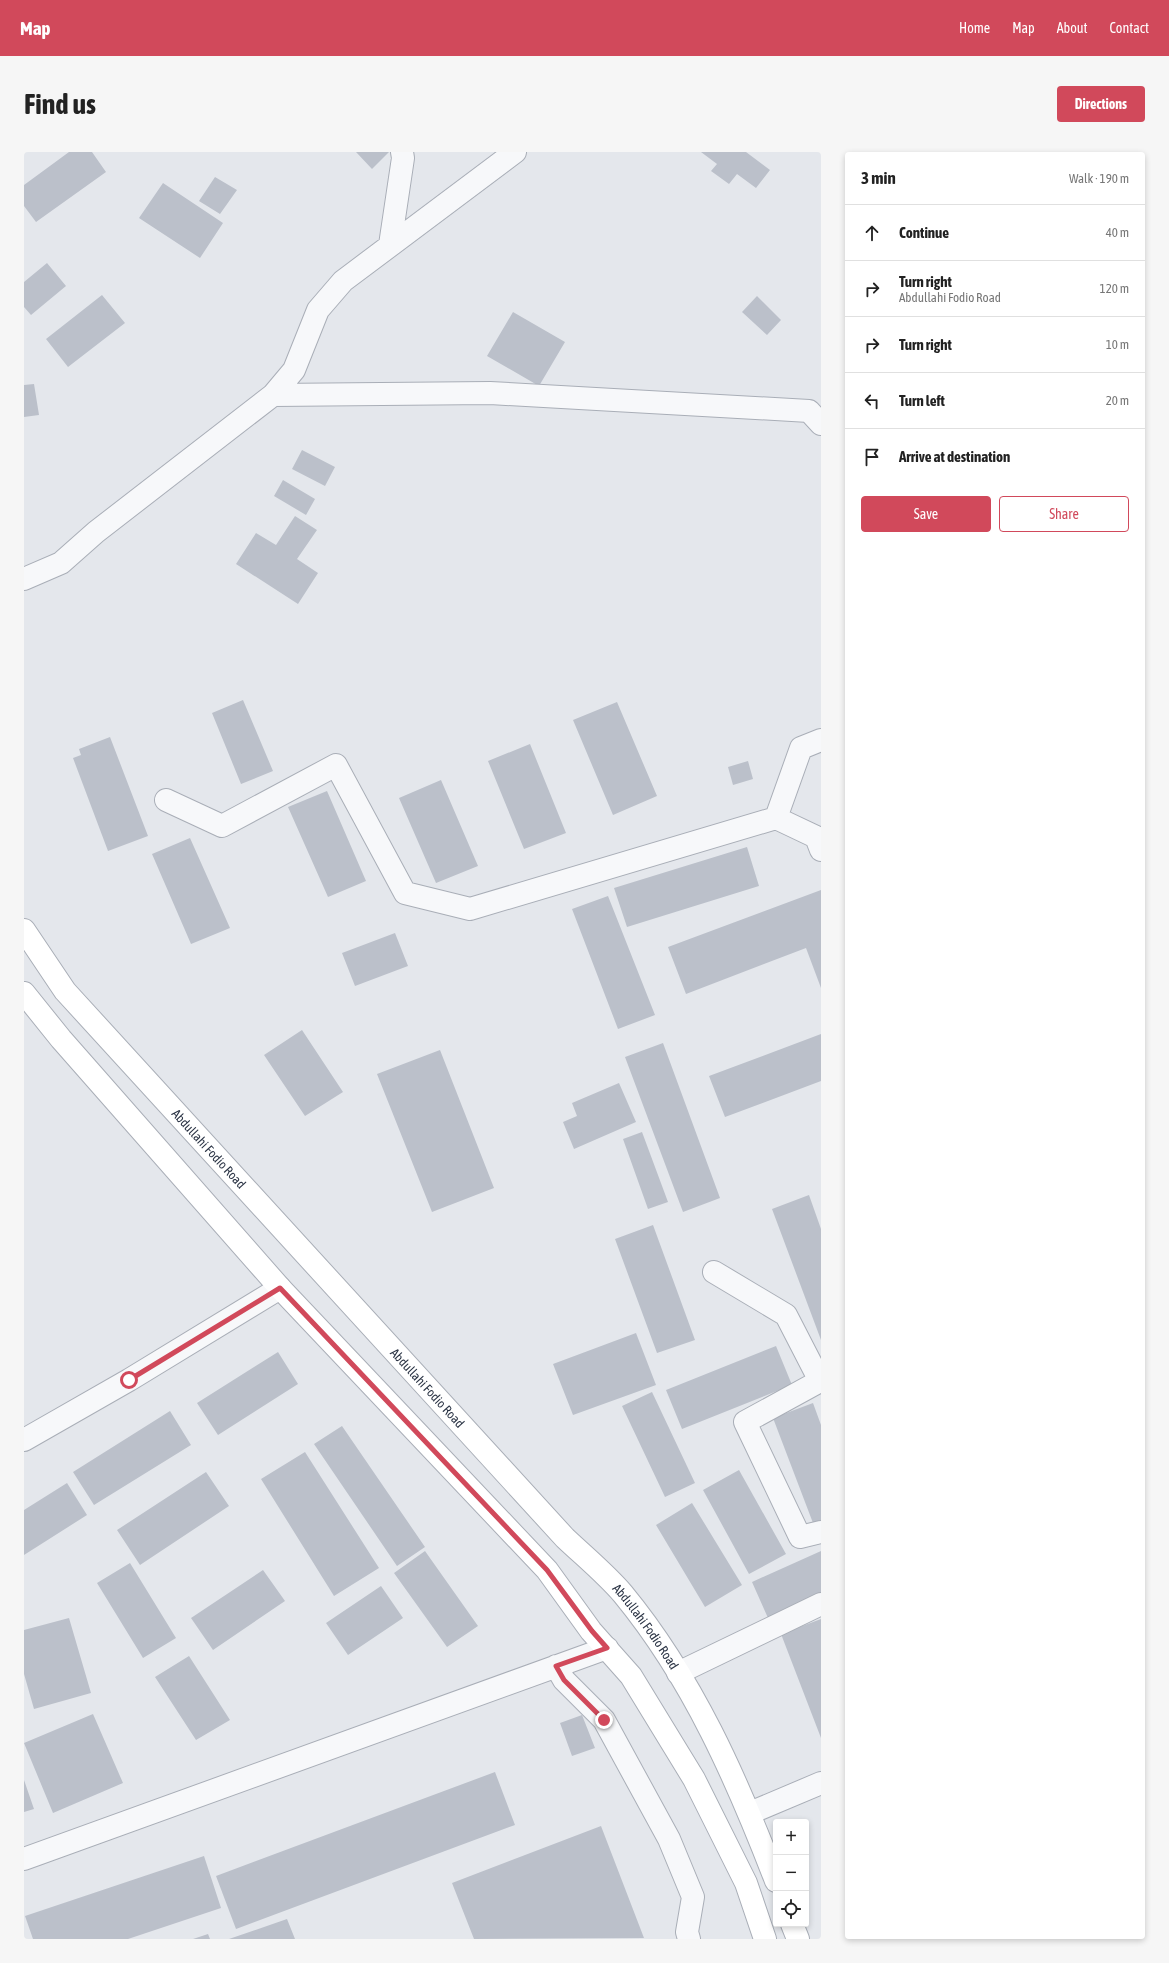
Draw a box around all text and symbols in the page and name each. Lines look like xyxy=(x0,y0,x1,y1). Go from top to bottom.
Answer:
text: Map xyxy=(20,17,51,39)
text: Home xyxy=(959,20,990,36)
text: Map xyxy=(1012,20,1035,36)
text: About xyxy=(1057,20,1088,36)
text: Contact xyxy=(1110,20,1149,36)
button: Directions xyxy=(1057,86,1145,122)
text: Find us xyxy=(24,88,96,120)
text: 3 min xyxy=(861,168,896,188)
text: Walk · 190 m xyxy=(1069,171,1129,186)
icon: ahead xyxy=(861,222,883,244)
text: Continue xyxy=(899,224,949,241)
text: 40 m xyxy=(1106,225,1129,240)
text: Turn right xyxy=(899,273,952,290)
icon: right xyxy=(861,278,883,300)
text: 120 m xyxy=(1100,281,1129,296)
text: Abdullahi Fodio Road xyxy=(899,290,1001,305)
icon: right xyxy=(861,334,883,356)
text: Turn right xyxy=(899,336,952,353)
text: 10 m xyxy=(1106,337,1129,352)
icon: left xyxy=(861,390,883,412)
text: Turn left xyxy=(899,392,945,409)
text: 20 m xyxy=(1106,393,1129,408)
icon: arrive xyxy=(861,446,883,468)
text: Arrive at destination xyxy=(899,448,1010,465)
button: Save xyxy=(861,496,991,532)
button: Share xyxy=(999,496,1129,532)
street label: Abdullahi Fodio Road xyxy=(169,1106,249,1191)
street label: Abdullahi Fodio Road xyxy=(388,1345,468,1430)
route start xyxy=(120,1371,138,1389)
street label: Abdullahi Fodio Road xyxy=(610,1581,682,1672)
route end xyxy=(595,1711,613,1729)
map controls xyxy=(773,1819,809,1927)
button: + xyxy=(773,1819,809,1855)
button: − xyxy=(773,1855,809,1891)
button: locate xyxy=(773,1891,809,1927)

